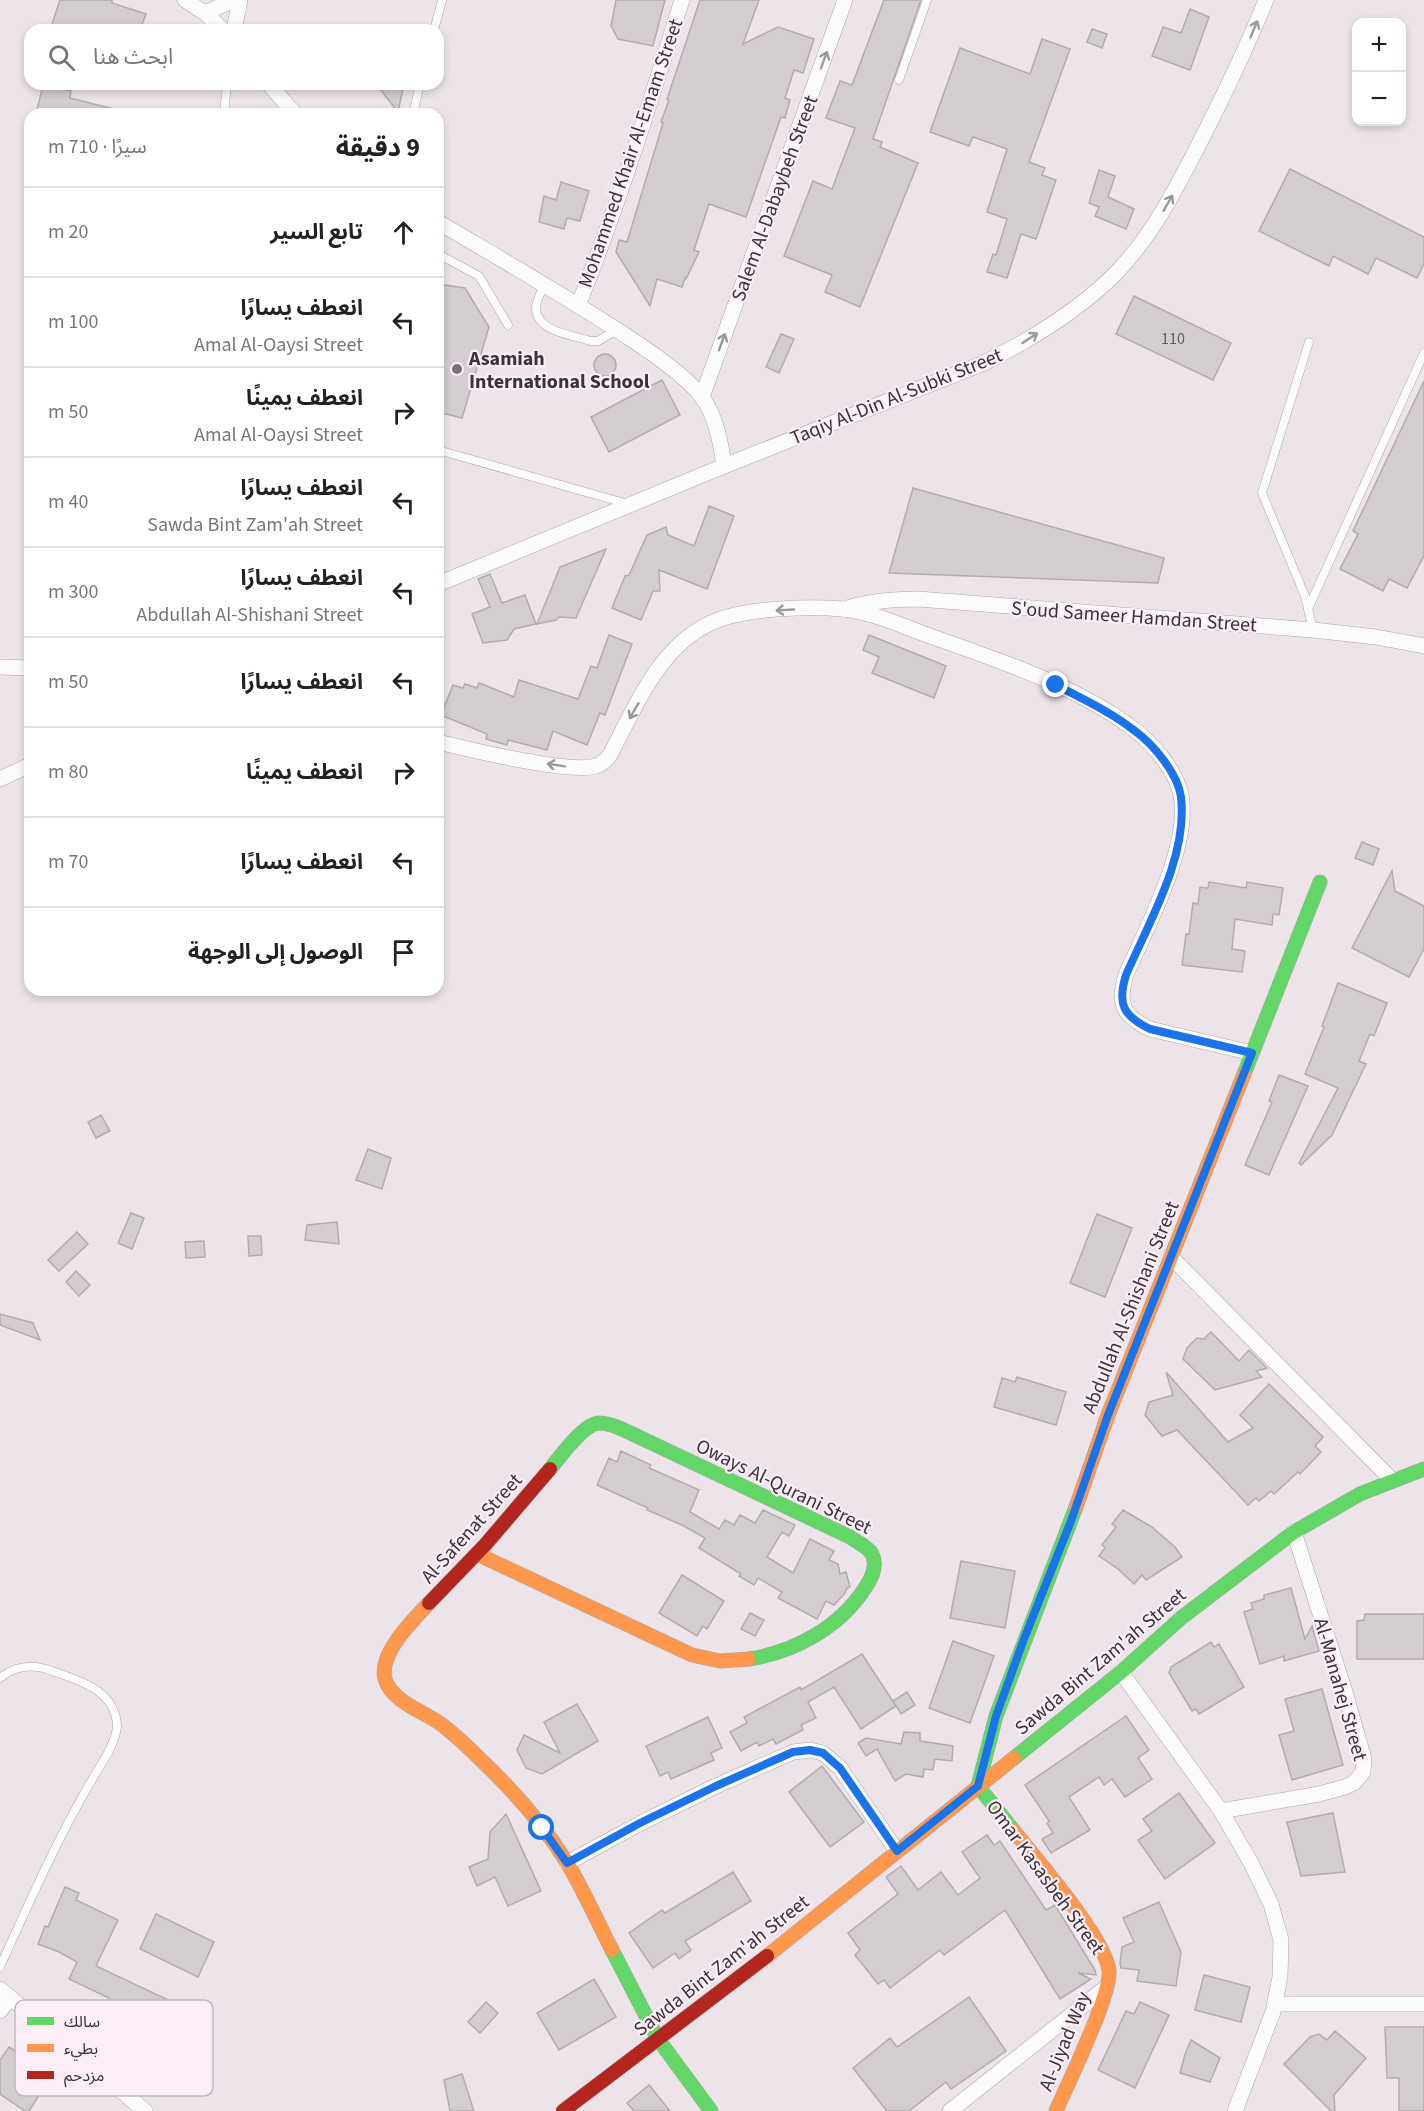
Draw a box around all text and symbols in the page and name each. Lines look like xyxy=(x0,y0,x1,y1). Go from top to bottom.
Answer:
street label: Mohammed Khair Al-Emam Street xyxy=(572,15,690,292)
map controls xyxy=(1352,18,1406,126)
button: + xyxy=(1352,18,1406,72)
one-way arrow xyxy=(1249,20,1260,38)
search box xyxy=(24,24,444,90)
icon: search xyxy=(45,41,78,74)
text: ابحث هنا xyxy=(93,41,173,73)
one-way arrow xyxy=(819,51,830,69)
button: − xyxy=(1352,72,1406,126)
street label: Salem Al-Dabaybeh Street xyxy=(725,91,825,305)
text: 9 دقيقة xyxy=(336,129,420,166)
text: سيرًا · 710 m xyxy=(48,133,147,161)
one-way arrow xyxy=(1162,195,1174,212)
text: تابع السير xyxy=(270,216,363,248)
icon: ahead xyxy=(387,216,420,249)
text: 20 m xyxy=(48,218,88,246)
text: انعطف يسارًا xyxy=(240,292,363,324)
icon: left xyxy=(387,306,420,339)
text: 100 m xyxy=(48,308,98,336)
house number: 110 xyxy=(1161,328,1185,350)
text: Amal Al-Oaysi Street xyxy=(194,331,363,359)
one-way arrow xyxy=(1021,332,1038,344)
one-way arrow xyxy=(717,333,728,352)
street label: Taqiy Al-Din Al-Subki Street xyxy=(786,341,1007,452)
place label: Asamiah International School xyxy=(468,345,650,396)
marker: Asamiah International School xyxy=(450,362,464,376)
text: انعطف يمينًا xyxy=(246,382,363,414)
icon: right xyxy=(387,396,420,429)
text: 50 m xyxy=(48,398,88,426)
text: Amal Al-Oaysi Street xyxy=(194,421,363,449)
text: انعطف يسارًا xyxy=(240,472,363,504)
icon: left xyxy=(387,486,420,519)
text: 40 m xyxy=(48,488,88,516)
text: Sawda Bint Zam'ah Street xyxy=(147,511,363,539)
text: انعطف يسارًا xyxy=(240,562,363,594)
icon: left xyxy=(387,576,420,609)
text: 300 m xyxy=(48,578,98,606)
street label: S'oud Sameer Hamdan Street xyxy=(1010,594,1258,640)
text: Abdullah Al-Shishani Street xyxy=(136,601,363,629)
one-way arrow xyxy=(776,604,796,615)
text: انعطف يسارًا xyxy=(240,666,363,698)
icon: left xyxy=(387,666,420,699)
text: 50 m xyxy=(48,668,88,696)
route end xyxy=(1042,671,1068,697)
one-way arrow xyxy=(628,702,640,719)
text: انعطف يمينًا xyxy=(246,756,363,788)
icon: right xyxy=(387,756,420,789)
text: 80 m xyxy=(48,758,88,786)
one-way arrow xyxy=(547,759,567,770)
text: انعطف يسارًا xyxy=(240,846,363,878)
icon: left xyxy=(387,846,420,879)
text: 70 m xyxy=(48,848,88,876)
text: الوصول إلى الوجهة xyxy=(188,936,363,968)
icon: arrive xyxy=(387,936,420,969)
street label: Abdullah Al-Shishani Street xyxy=(1075,1197,1186,1418)
street label: Oways Al-Qurani Street xyxy=(691,1432,876,1542)
street label: Al-Safenat Street xyxy=(415,1467,529,1590)
street label: Sawda Bint Zam'ah Street xyxy=(1009,1582,1192,1742)
street label: Al-Manahej Street xyxy=(1306,1614,1374,1764)
street label: Omar Kasasbeh Street xyxy=(979,1794,1111,1961)
route start xyxy=(528,1814,554,1840)
street label: Sawda Bint Zam'ah Street xyxy=(628,1888,815,2043)
street label: Al-Jiyad Way xyxy=(1032,1987,1098,2095)
legend xyxy=(15,2000,213,2096)
text: سالك xyxy=(64,2011,100,2033)
text: بطيء xyxy=(64,2038,98,2061)
text: مزدحم xyxy=(64,2065,104,2088)

